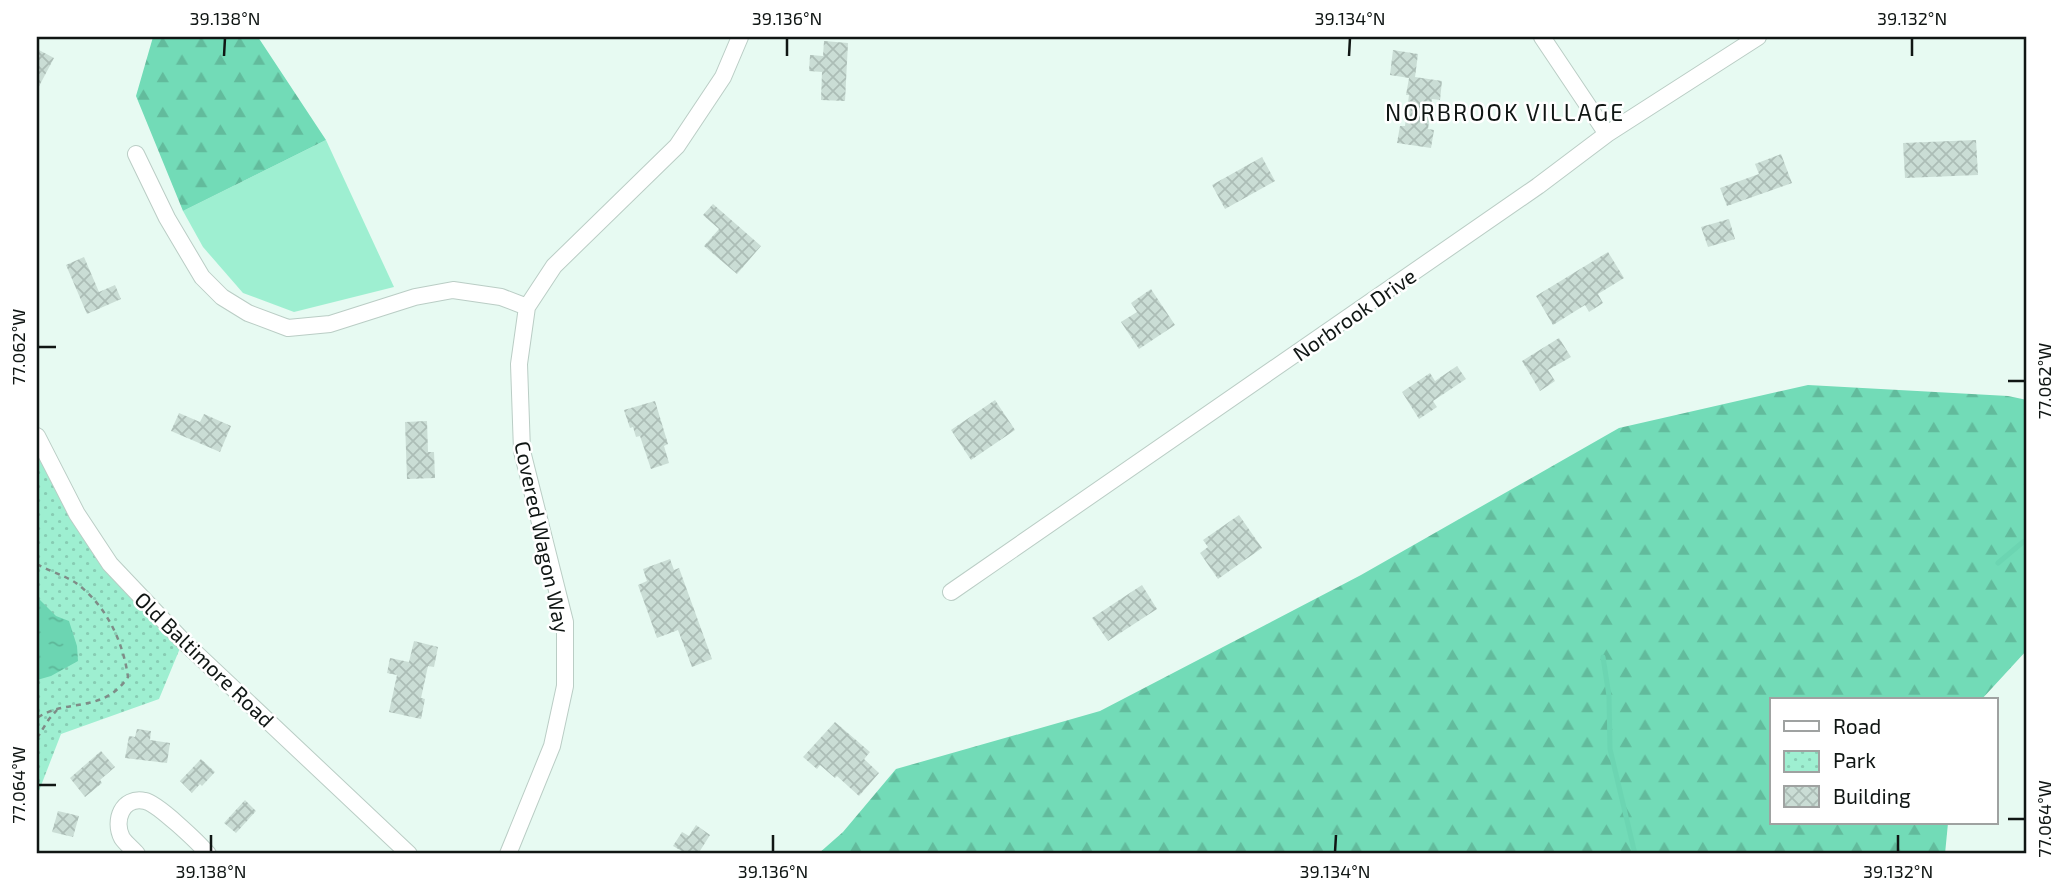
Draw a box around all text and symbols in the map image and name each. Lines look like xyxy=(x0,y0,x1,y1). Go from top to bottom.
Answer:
text: 39.138°N xyxy=(190,7,260,29)
text: 39.136°N xyxy=(752,7,822,29)
text: 39.134°N xyxy=(1314,7,1386,29)
text: 39.132°N xyxy=(1877,7,1947,29)
district label: NORBROOK VILLAGE xyxy=(1385,98,1625,126)
street label: Norbrook Drive xyxy=(1288,262,1420,366)
text: 77.062°W xyxy=(7,309,29,385)
text: 77.062°W xyxy=(2033,343,2055,419)
street label: Covered Wagon Way xyxy=(510,439,576,635)
street label: Old Baltimore Road xyxy=(130,586,280,732)
legend xyxy=(1770,698,1997,824)
text: Road xyxy=(1833,713,1881,738)
text: 77.064°W xyxy=(7,746,29,824)
text: Park xyxy=(1833,747,1876,772)
text: 77.064°W xyxy=(2033,780,2055,858)
text: Building xyxy=(1833,783,1911,808)
text: 39.138°N xyxy=(176,860,246,882)
text: 39.136°N xyxy=(738,860,808,882)
text: 39.134°N xyxy=(1299,860,1371,882)
text: 39.132°N xyxy=(1863,860,1933,882)

